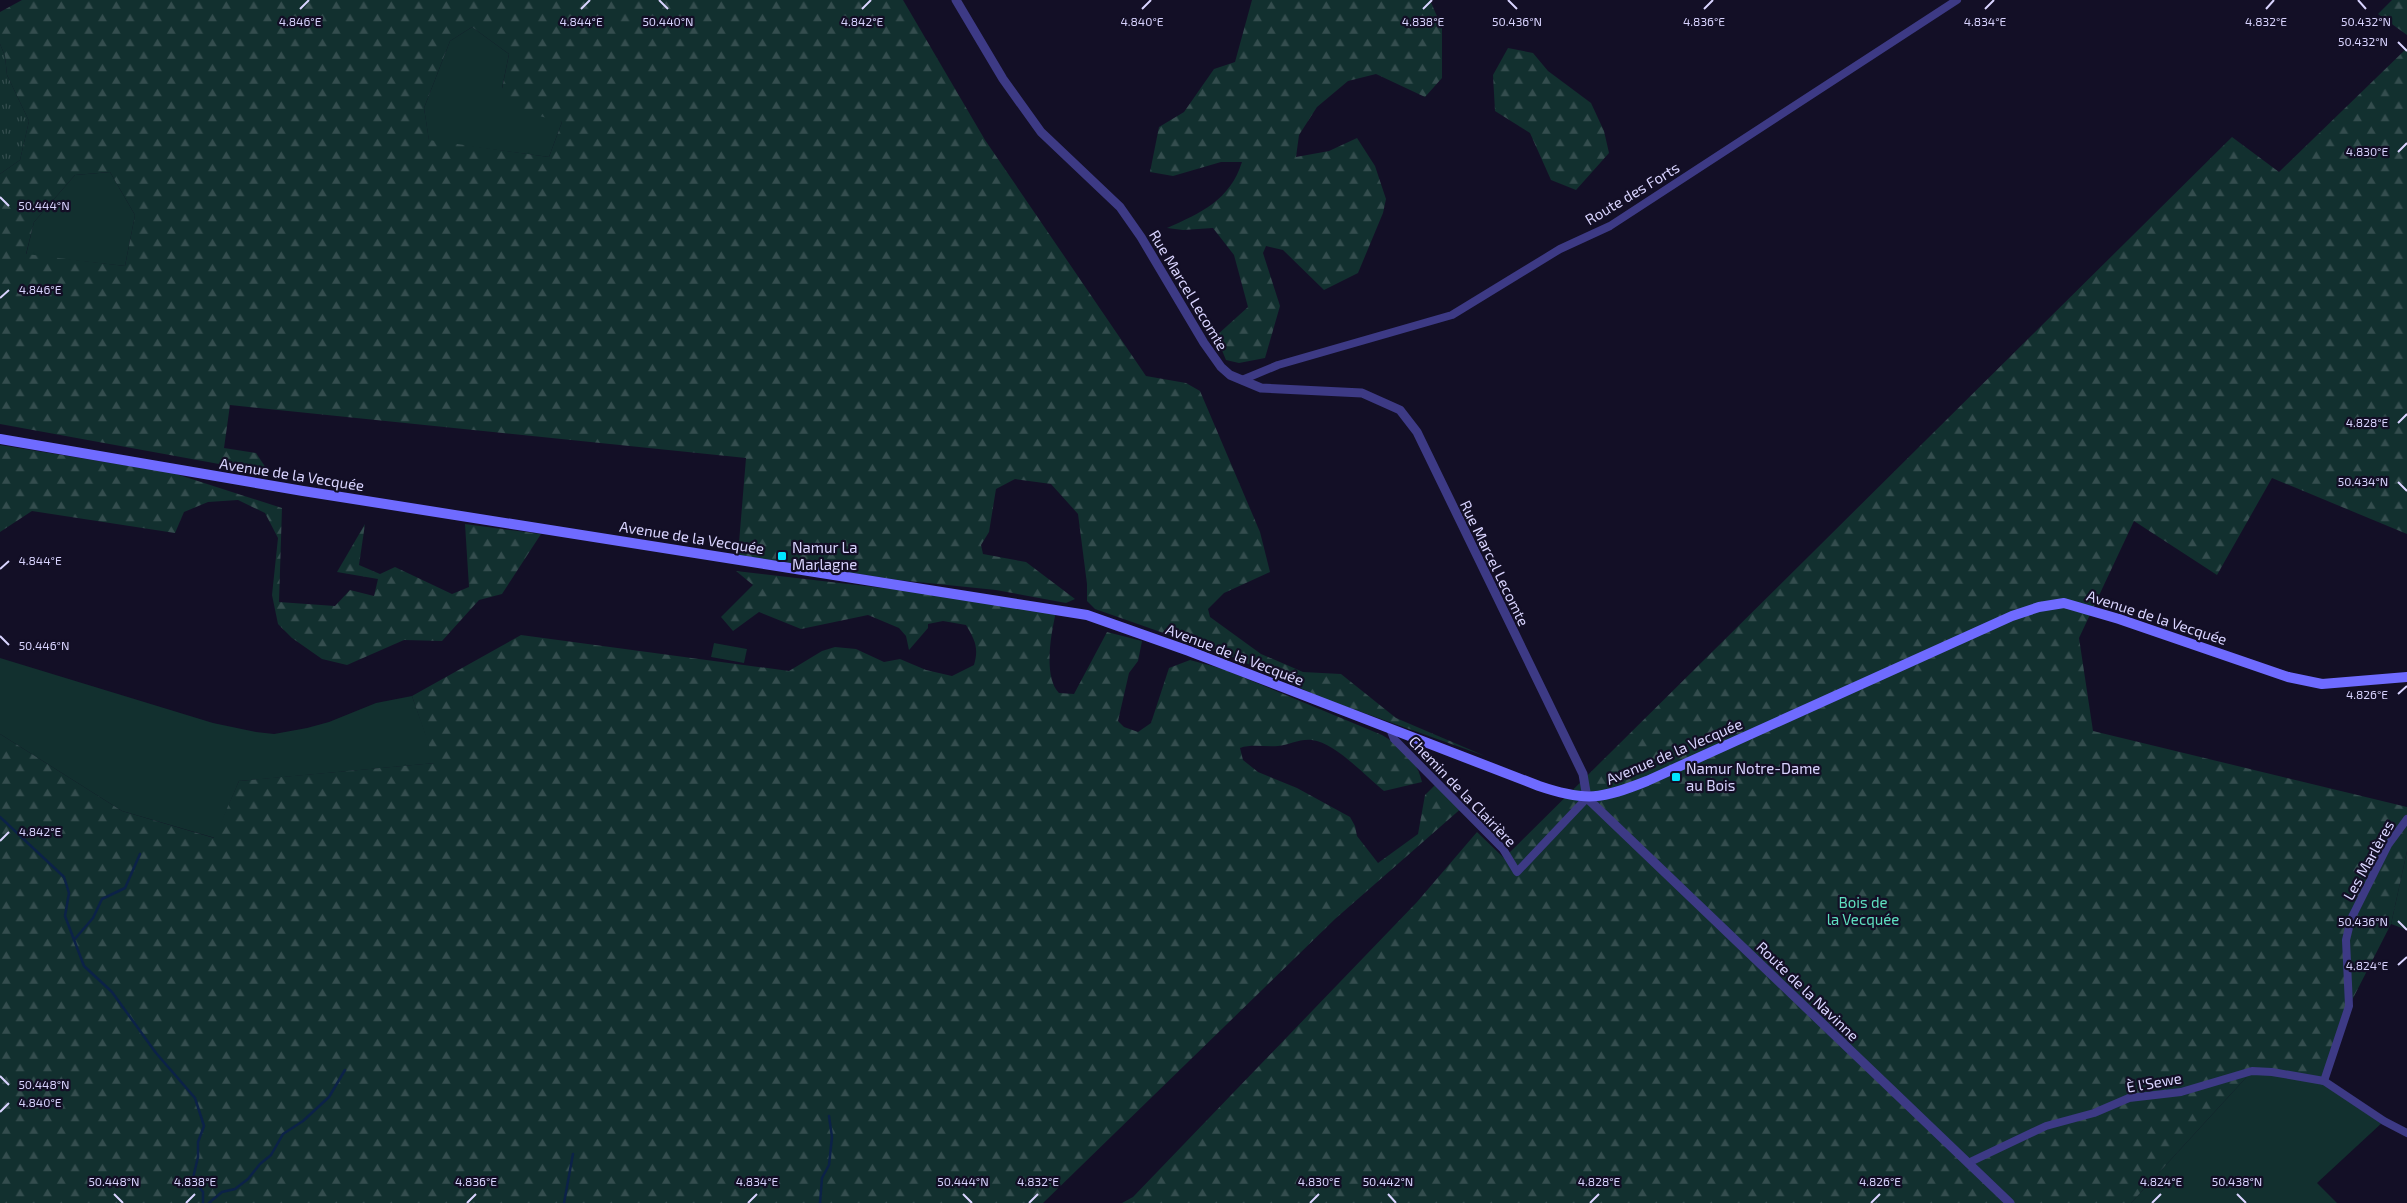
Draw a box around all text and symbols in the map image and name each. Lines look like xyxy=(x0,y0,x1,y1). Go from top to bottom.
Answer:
text: 4.846°E xyxy=(279,14,322,28)
text: 4.844°E xyxy=(559,14,603,28)
text: 50.440°N xyxy=(642,14,694,28)
text: 4.842°E xyxy=(841,14,884,28)
text: 4.840°E xyxy=(1120,14,1164,28)
text: 4.838°E xyxy=(1402,14,1444,28)
text: 50.436°N xyxy=(1492,14,1542,28)
text: 4.836°E xyxy=(1683,14,1725,28)
text: 4.834°E xyxy=(1964,14,2007,28)
text: 4.832°E xyxy=(2245,14,2287,28)
text: 50.432°N xyxy=(2341,14,2391,28)
text: 50.432°N xyxy=(2338,34,2388,48)
text: 4.830°E xyxy=(2346,144,2388,158)
street label: Route des Forts xyxy=(1582,158,1682,228)
text: 50.444°N xyxy=(18,198,70,212)
street label: Rue Marcel Lecomte xyxy=(1146,226,1232,354)
text: 4.846°E xyxy=(19,282,62,296)
text: 4.828°E xyxy=(2346,415,2389,429)
street label: Avenue de la Vecquée xyxy=(218,454,366,494)
text: 50.434°N xyxy=(2338,474,2388,488)
street label: Rue Marcel Lecomte xyxy=(1457,497,1533,629)
street label: Avenue de la Vecquée xyxy=(618,517,766,557)
place label: Namur La Marlagne xyxy=(792,538,858,573)
marker: Namur La Marlagne xyxy=(776,550,788,562)
text: 4.844°E xyxy=(18,553,62,567)
street label: Avenue de la Vecquée xyxy=(2085,586,2229,648)
street label: Avenue de la Vecquée xyxy=(1163,619,1307,689)
text: 50.446°N xyxy=(19,638,69,652)
text: 4.826°E xyxy=(2346,687,2388,701)
street label: Avenue de la Vecquée xyxy=(1603,714,1745,788)
street label: Chemin de la Clairière xyxy=(1406,732,1520,850)
place label: Namur Notre-Dame au Bois xyxy=(1686,759,1820,794)
marker: Namur Notre-Dame au Bois xyxy=(1670,771,1682,783)
street label: Les Marlères xyxy=(2339,817,2397,903)
text: 4.842°E xyxy=(19,824,62,838)
park label: Bois de la Vecquée xyxy=(1827,893,1899,928)
text: 50.436°N xyxy=(2338,914,2388,928)
street label: Route de la Navinne xyxy=(1753,938,1863,1044)
text: 4.824°E xyxy=(2346,958,2389,972)
street label: È l'Sewe xyxy=(2125,1068,2183,1096)
text: 50.448°N xyxy=(18,1077,70,1091)
text: 4.840°E xyxy=(18,1095,62,1109)
text: 50.448°N xyxy=(88,1174,140,1188)
text: 4.838°E xyxy=(174,1174,216,1188)
text: 4.836°E xyxy=(455,1174,497,1188)
text: 4.834°E xyxy=(736,1174,779,1188)
text: 50.444°N xyxy=(937,1174,989,1188)
text: 4.832°E xyxy=(1017,1174,1059,1188)
text: 4.830°E xyxy=(1298,1174,1340,1188)
text: 50.442°N xyxy=(1363,1174,1413,1188)
text: 4.828°E xyxy=(1578,1174,1621,1188)
text: 4.826°E xyxy=(1859,1174,1901,1188)
text: 4.824°E xyxy=(2140,1174,2183,1188)
text: 50.438°N xyxy=(2212,1174,2262,1188)

